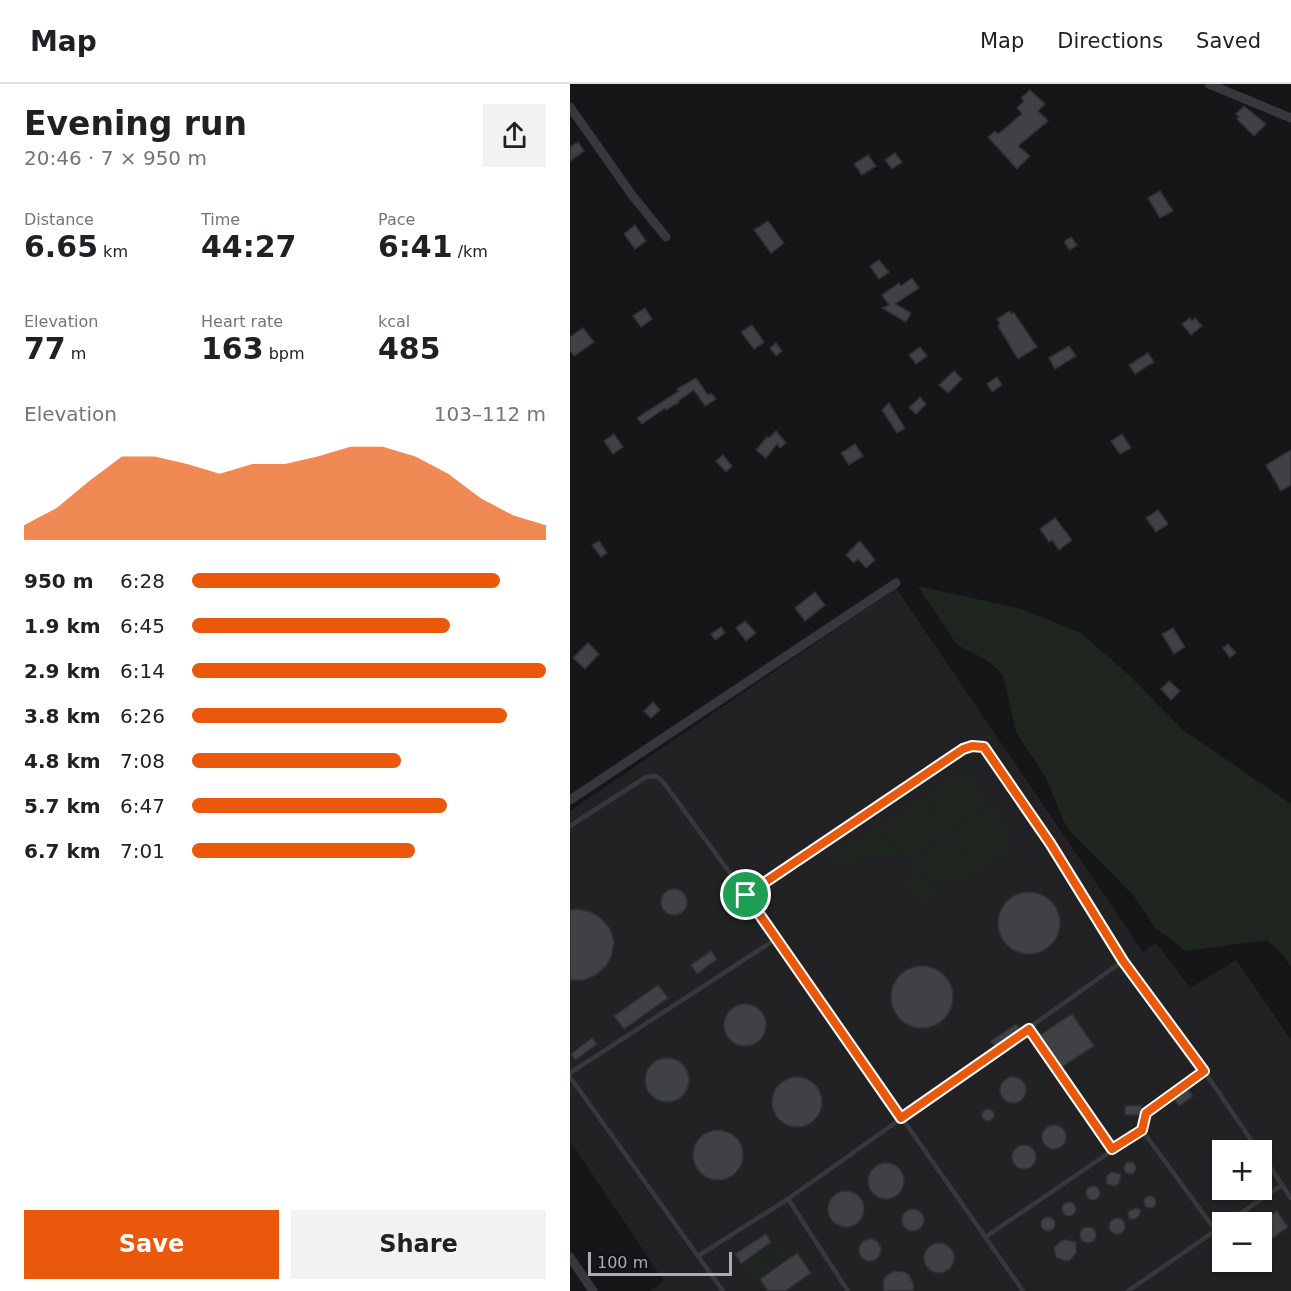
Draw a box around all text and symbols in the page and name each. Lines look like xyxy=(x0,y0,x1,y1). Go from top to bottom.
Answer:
text: Map xyxy=(30,25,97,58)
text: Map xyxy=(980,29,1024,53)
text: Directions xyxy=(1057,29,1163,53)
text: Saved xyxy=(1196,29,1261,53)
text: Evening run xyxy=(24,104,247,143)
button: share xyxy=(483,104,546,167)
text: 20:46 · 7 × 950 m xyxy=(24,146,207,170)
text: Distance xyxy=(24,210,94,229)
text: Time xyxy=(201,210,240,229)
text: Pace xyxy=(378,210,415,229)
text: 6.65 xyxy=(24,229,98,264)
text: 44:27 xyxy=(201,229,297,264)
text: 6:41 xyxy=(378,229,453,264)
text: km xyxy=(98,242,128,261)
text: /km xyxy=(453,242,488,261)
text: Elevation xyxy=(24,312,98,331)
text: Heart rate xyxy=(201,312,283,331)
text: kcal xyxy=(378,312,410,331)
text: 77 xyxy=(24,331,66,366)
text: 163 xyxy=(201,331,264,366)
text: 485 xyxy=(378,331,441,366)
text: m xyxy=(66,344,86,363)
text: bpm xyxy=(264,344,305,363)
text: Elevation xyxy=(24,402,117,426)
text: 103–112 m xyxy=(434,402,546,426)
text: 950 m xyxy=(24,569,94,593)
text: 6:28 xyxy=(120,569,165,593)
text: 1.9 km xyxy=(24,614,101,638)
text: 6:45 xyxy=(120,614,165,638)
text: 2.9 km xyxy=(24,659,101,683)
text: 6:14 xyxy=(120,659,165,683)
text: 3.8 km xyxy=(24,704,101,728)
text: 6:26 xyxy=(120,704,165,728)
text: 4.8 km xyxy=(24,749,101,773)
text: 7:08 xyxy=(120,749,165,773)
text: 5.7 km xyxy=(24,794,101,818)
text: 6:47 xyxy=(120,794,165,818)
text: 6.7 km xyxy=(24,839,101,863)
text: 7:01 xyxy=(120,839,165,863)
pin xyxy=(720,869,771,920)
icon: arrive xyxy=(729,878,762,911)
map controls xyxy=(1212,1140,1272,1272)
button: + xyxy=(1212,1140,1272,1200)
button: Save xyxy=(24,1210,279,1279)
button: Share xyxy=(291,1210,546,1279)
button: − xyxy=(1212,1212,1272,1272)
scale bar xyxy=(588,1249,732,1276)
text: 100 m xyxy=(597,1253,648,1272)

